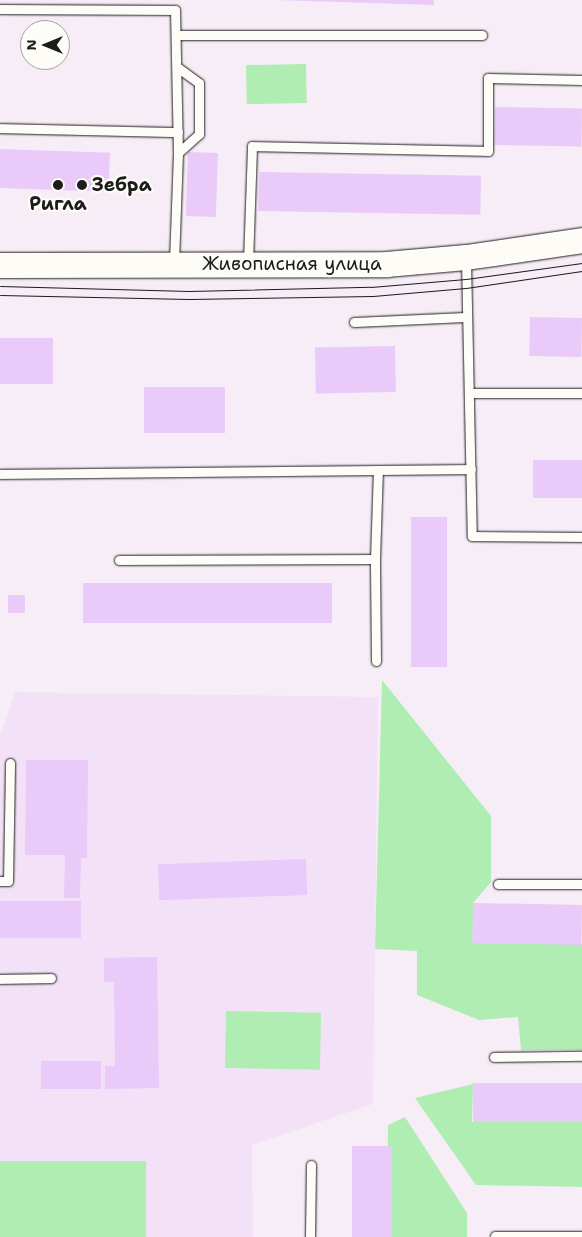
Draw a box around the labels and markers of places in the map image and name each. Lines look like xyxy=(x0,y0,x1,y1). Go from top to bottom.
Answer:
place label: Зебра xyxy=(92,174,152,196)
marker: Ригла xyxy=(52,179,64,191)
marker: Зебра xyxy=(76,179,88,191)
place label: Ригла xyxy=(29,193,87,215)

